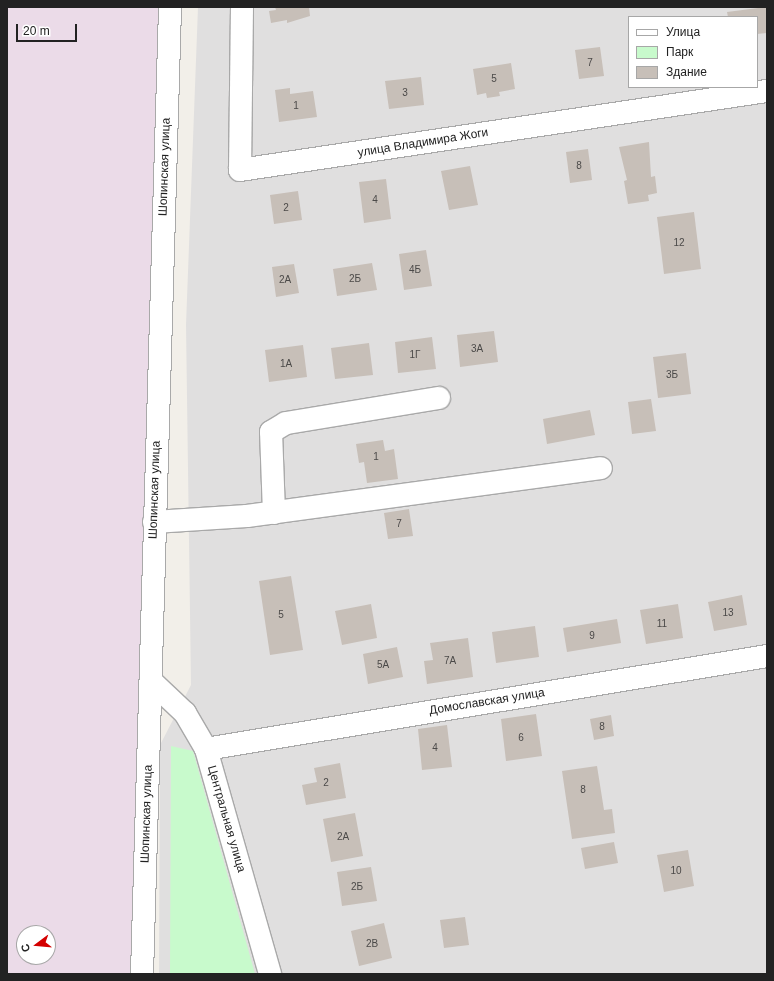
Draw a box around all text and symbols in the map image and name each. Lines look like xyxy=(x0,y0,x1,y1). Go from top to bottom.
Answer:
scale bar xyxy=(18,16,79,42)
legend xyxy=(628,16,758,88)
text: 20 m xyxy=(23,24,50,38)
text: Улица xyxy=(666,25,700,39)
text: Парк xyxy=(666,45,693,59)
house number: 7 xyxy=(587,57,593,69)
text: Здание xyxy=(666,65,707,79)
house number: 5 xyxy=(491,73,497,85)
house number: 3 xyxy=(402,87,408,99)
house number: 1 xyxy=(293,100,299,112)
street label: Шопинская улица xyxy=(156,118,174,216)
street label: улица Владимира Жоги xyxy=(357,126,489,160)
house number: 8 xyxy=(576,160,582,172)
house number: 4 xyxy=(372,194,378,206)
house number: 2 xyxy=(283,202,289,214)
house number: 12 xyxy=(673,237,685,249)
house number: 4Б xyxy=(409,264,421,276)
house number: 2Б xyxy=(349,273,361,285)
house number: 2А xyxy=(279,274,291,286)
house number: 3А xyxy=(471,343,483,355)
house number: 1Г xyxy=(410,349,420,361)
house number: 1А xyxy=(280,358,292,370)
house number: 3Б xyxy=(666,369,678,381)
street label: Шопинская улица xyxy=(146,441,164,539)
house number: 1 xyxy=(373,451,379,463)
house number: 7 xyxy=(396,518,402,530)
house number: 13 xyxy=(722,607,734,619)
house number: 5 xyxy=(278,609,284,621)
house number: 11 xyxy=(657,618,667,630)
house number: 9 xyxy=(589,630,595,642)
house number: 7А xyxy=(444,655,456,667)
house number: 5А xyxy=(377,659,389,671)
street label: Домославская улица xyxy=(428,686,546,718)
house number: 8 xyxy=(599,721,605,733)
house number: 6 xyxy=(518,732,524,744)
house number: 4 xyxy=(432,742,438,754)
street label: Центральная улица xyxy=(204,764,248,874)
street label: Шопинская улица xyxy=(138,765,156,863)
house number: 2 xyxy=(323,777,329,789)
house number: 8 xyxy=(580,784,586,796)
house number: 2А xyxy=(337,831,349,843)
house number: 10 xyxy=(670,865,682,877)
house number: 2Б xyxy=(351,881,363,893)
north arrow xyxy=(16,925,56,965)
house number: 2В xyxy=(366,938,378,950)
text: С xyxy=(19,943,32,954)

